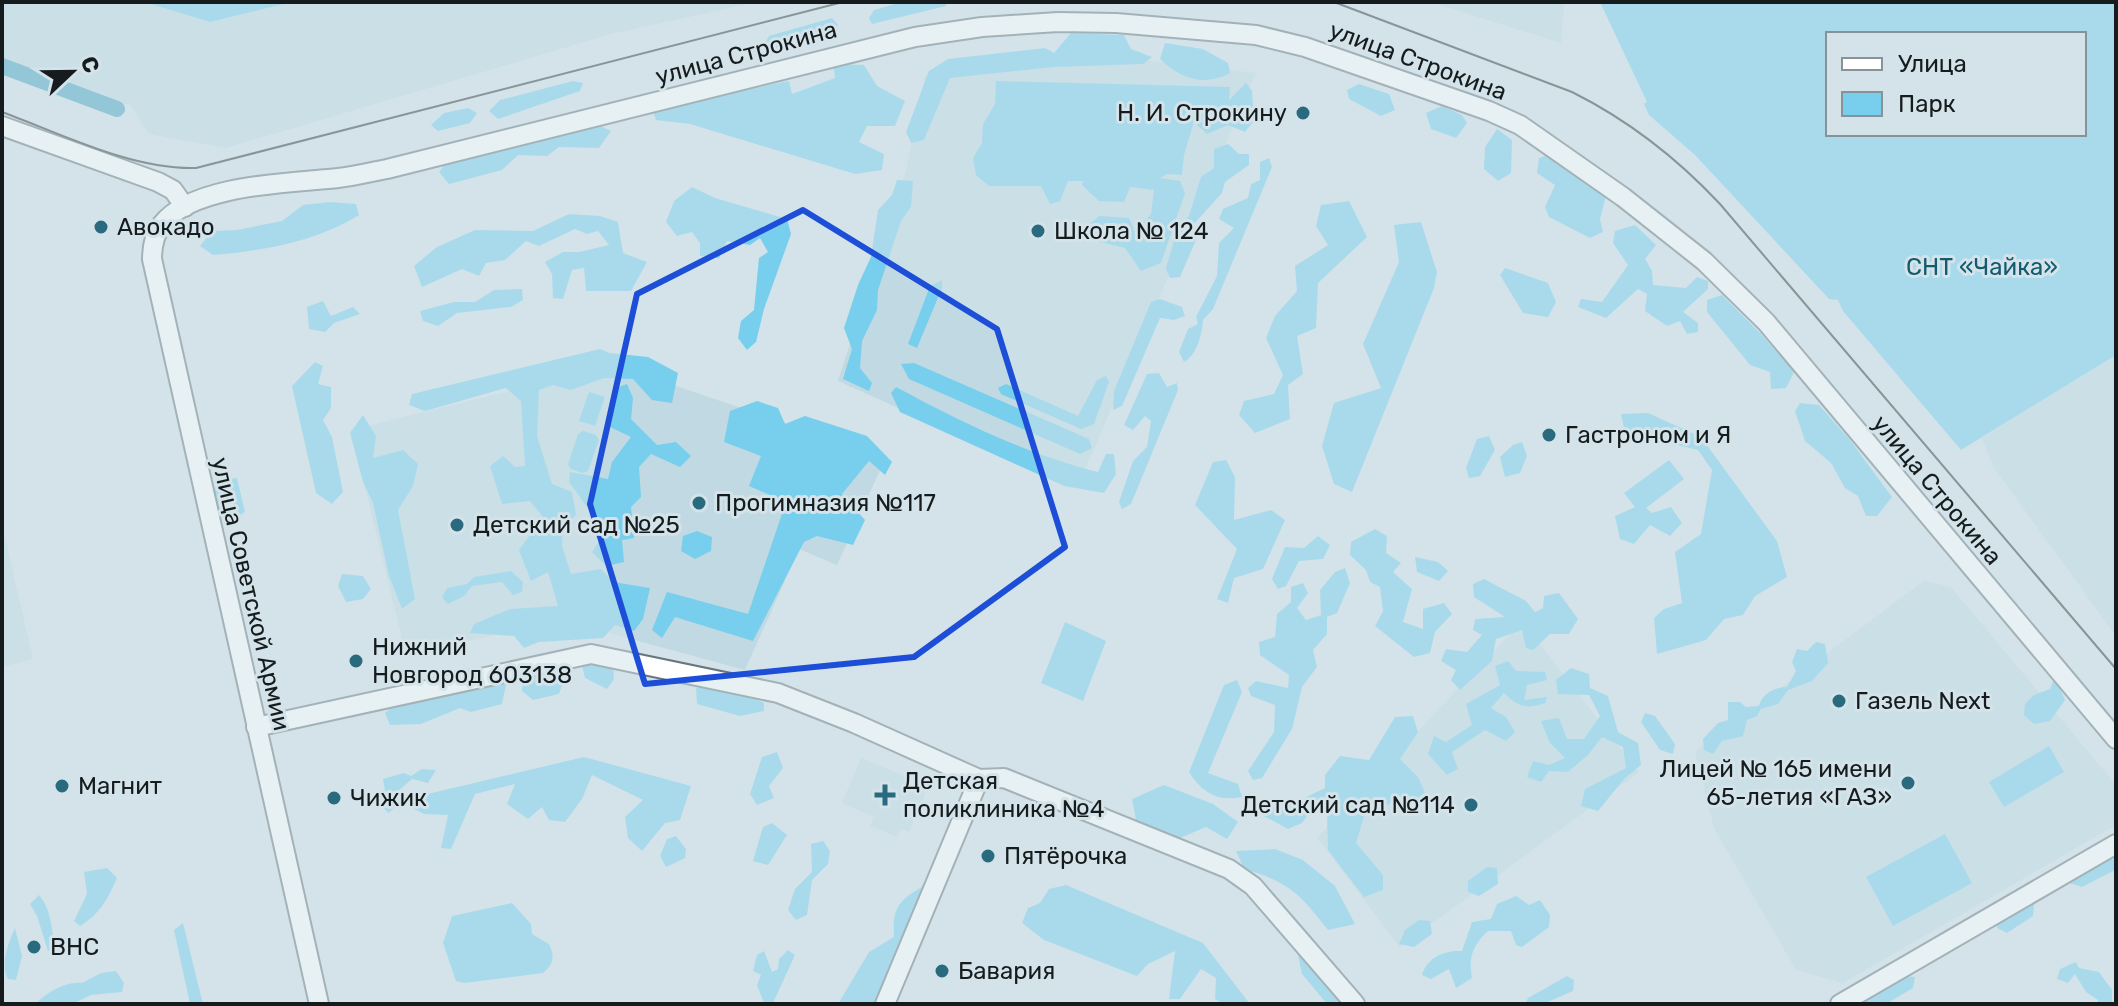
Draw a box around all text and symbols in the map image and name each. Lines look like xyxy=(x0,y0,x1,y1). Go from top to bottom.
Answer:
street label: улица Строкина xyxy=(652,15,840,91)
street label: улица Строкина xyxy=(1326,16,1510,106)
north arrow xyxy=(32,32,112,112)
legend xyxy=(1826,32,2086,136)
text: Улица xyxy=(1898,50,1967,78)
text: С xyxy=(75,52,105,77)
text: Парк xyxy=(1898,90,1956,118)
place label: Н. И. Строкину xyxy=(1117,99,1287,127)
marker: Н. И. Строкину xyxy=(1294,104,1312,122)
place label: Авокадо xyxy=(117,213,215,241)
place label: Школа № 124 xyxy=(1054,217,1209,245)
marker: Авокадо xyxy=(92,218,110,236)
marker: Школа № 124 xyxy=(1029,222,1047,240)
park label: СНТ «Чайка» xyxy=(1906,253,2058,281)
street label: улица Строкина xyxy=(1866,410,2008,570)
place label: Гастроном и Я xyxy=(1565,421,1731,449)
marker: Гастроном и Я xyxy=(1540,426,1558,444)
street label: улица Советской Армии xyxy=(206,455,296,733)
place label: Прогимназия №117 xyxy=(715,489,936,517)
marker: Прогимназия №117 xyxy=(690,494,708,512)
place label: Детский сад №25 xyxy=(473,511,680,539)
marker: Детский сад №25 xyxy=(448,516,466,534)
place label: Нижний Новгород 603138 xyxy=(372,633,572,689)
marker: Нижний Новгород 603138 xyxy=(347,652,365,670)
place label: Газель Next xyxy=(1855,687,1990,715)
marker: Газель Next xyxy=(1830,692,1848,710)
place label: Лицей № 165 имени 65-летия «ГАЗ» xyxy=(1660,755,1892,811)
place label: Детская поликлиника №4 xyxy=(903,767,1105,823)
place label: Магнит xyxy=(78,772,162,800)
marker: Лицей № 165 имени 65-летия «ГАЗ» xyxy=(1899,774,1917,792)
marker: Магнит xyxy=(53,777,71,795)
place label: Чижик xyxy=(350,784,427,812)
marker: Детская поликлиника №4 xyxy=(874,784,896,806)
marker: Чижик xyxy=(325,789,343,807)
place label: Детский сад №114 xyxy=(1241,791,1455,819)
marker: Детский сад №114 xyxy=(1462,796,1480,814)
place label: Пятёрочка xyxy=(1004,842,1127,870)
marker: Пятёрочка xyxy=(979,847,997,865)
place label: ВНС xyxy=(50,933,99,961)
marker: ВНС xyxy=(25,938,43,956)
place label: Бавария xyxy=(958,957,1055,985)
marker: Бавария xyxy=(933,962,951,980)

